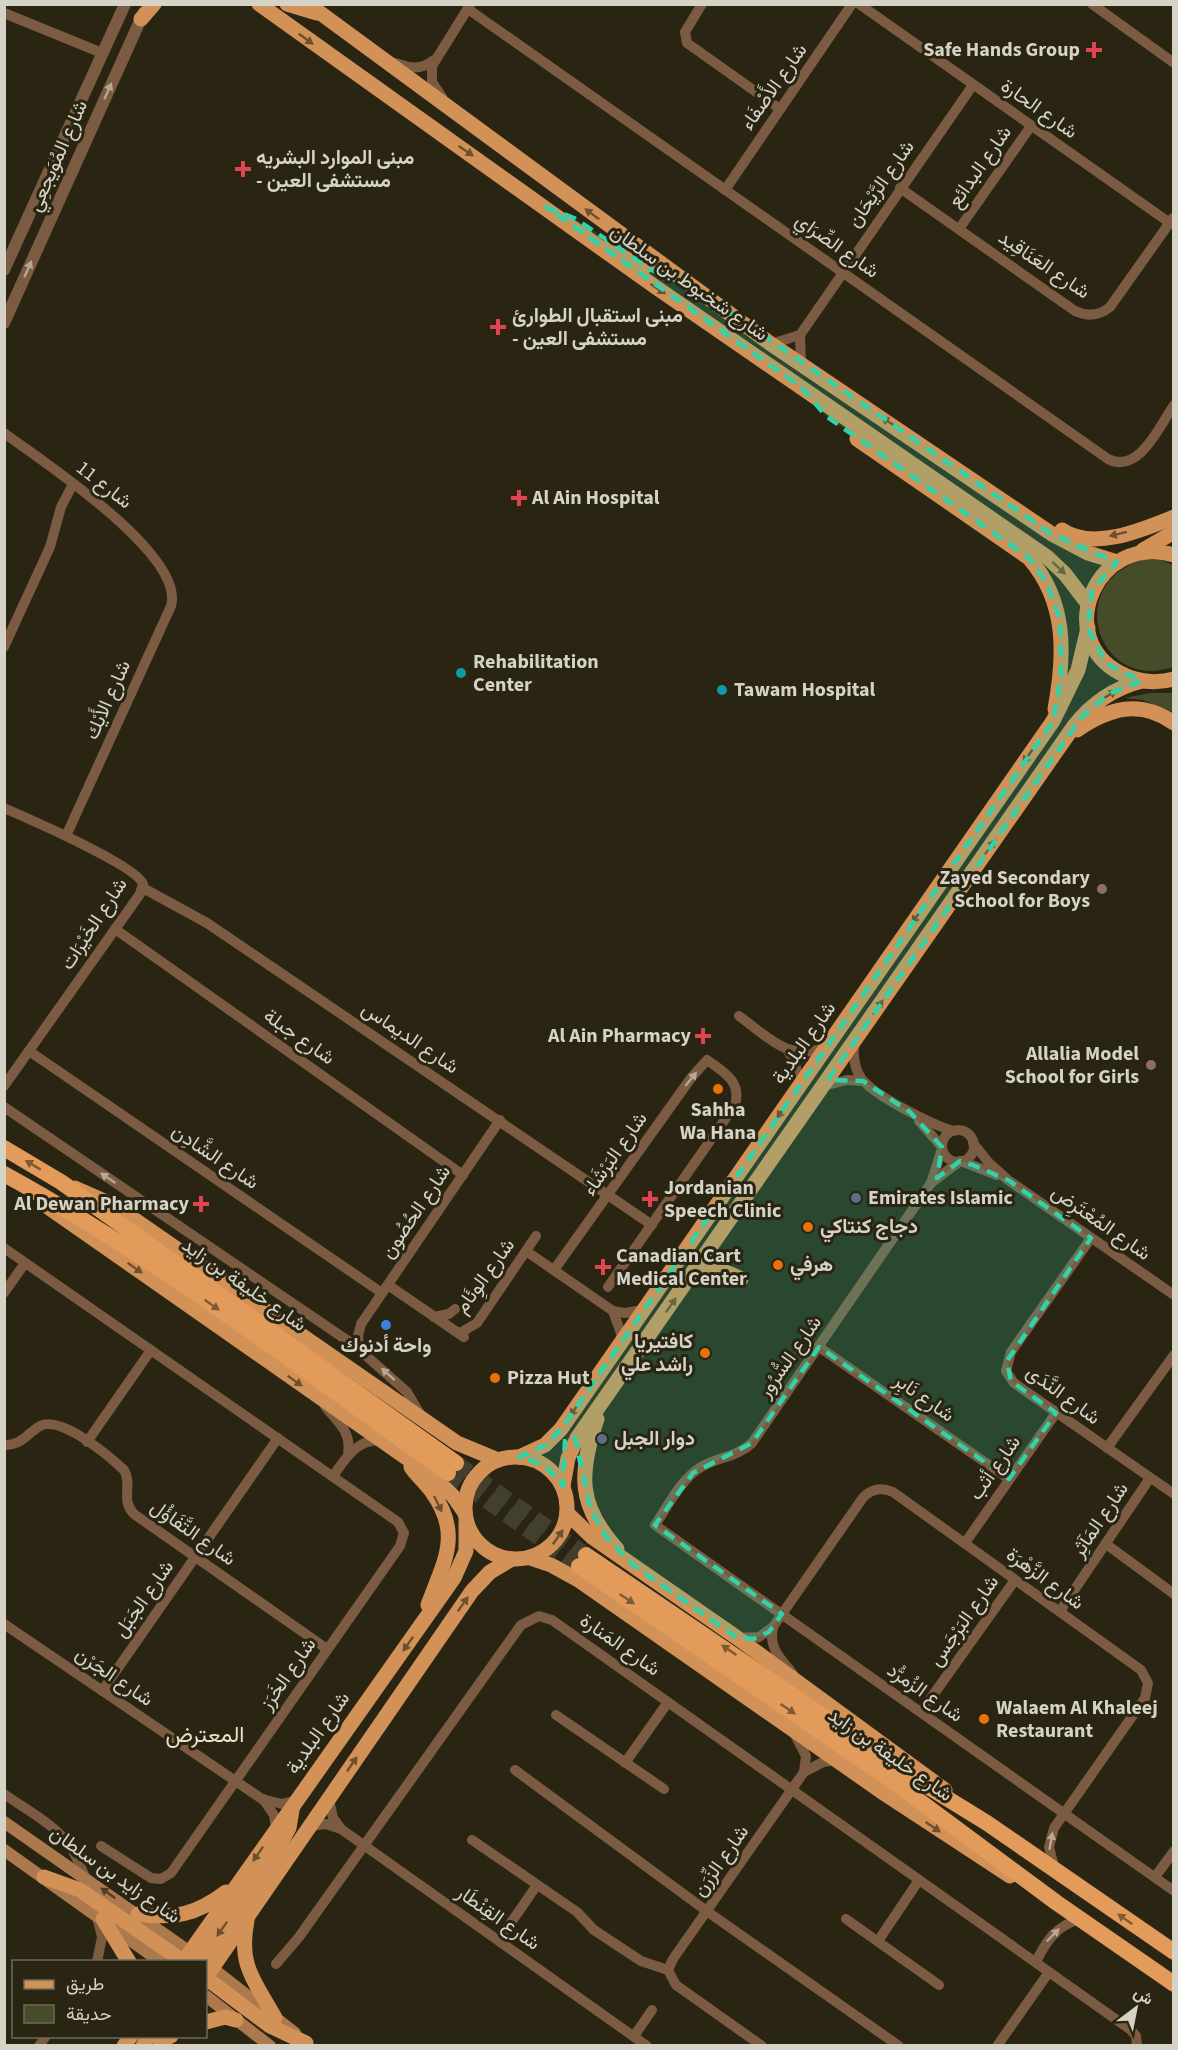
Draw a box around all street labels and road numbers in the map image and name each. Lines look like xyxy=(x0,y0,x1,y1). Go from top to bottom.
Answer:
street label: شارع الأَصْفَاء xyxy=(733,37,814,136)
street label: شارع الحارة xyxy=(995,72,1083,146)
street label: شارع المُوَيجعِي xyxy=(21,96,97,217)
street label: شارع البدائع xyxy=(941,120,1019,214)
street label: شارع الرَّيْحَان xyxy=(841,135,921,233)
street label: شارع الصِّرَاي xyxy=(788,207,885,287)
street label: شارع شخبوط بن سلطان xyxy=(604,218,774,348)
street label: شارع العَنَاقِيد xyxy=(993,224,1095,306)
street label: شارع 11 xyxy=(70,454,138,516)
street label: شارع الأَيْك xyxy=(77,655,138,744)
street label: شارع الخَيْرَات xyxy=(54,872,134,976)
street label: شارع الديماس xyxy=(356,995,464,1081)
street label: شارع البلدية xyxy=(765,996,843,1090)
street label: شارع جبلة xyxy=(258,1002,340,1072)
street label: شارع البَرْشَاء xyxy=(576,1106,654,1202)
street label: شارع الشَّادِن xyxy=(166,1117,265,1197)
street label: شارع الحُصُون xyxy=(374,1159,458,1265)
street label: شارع المُعْتَرِض xyxy=(1045,1178,1156,1268)
street label: شارع خليفة بن زايد xyxy=(176,1231,312,1339)
street label: شارع الوِئَام xyxy=(448,1233,522,1320)
street label: شارع السُّرُور xyxy=(751,1310,829,1405)
street label: شارع النَّدَى xyxy=(1020,1358,1106,1432)
street label: شارع نَابِر xyxy=(887,1366,960,1429)
street label: شارع أثب xyxy=(962,1430,1028,1506)
street label: شارع المَآثِر xyxy=(1064,1477,1135,1564)
street label: شارع التَّفَاؤُل xyxy=(145,1493,241,1573)
street label: شارع الزَّهْرَة xyxy=(1000,1541,1090,1617)
street label: شارع الجَبَل xyxy=(107,1555,181,1643)
street label: شارع البَرْجَس xyxy=(922,1570,1006,1672)
street label: شارع المَنارة xyxy=(574,1607,666,1683)
street label: شارع الخَرَز xyxy=(252,1632,323,1717)
street label: شارع الجَرْن xyxy=(69,1641,159,1713)
street label: شارع الزُمرُّد xyxy=(881,1657,969,1729)
street label: شارع البلدية xyxy=(279,1686,357,1780)
street label: شارع خليفة بن زايد xyxy=(822,1701,958,1809)
street label: شارع زايد بن سلطان xyxy=(44,1819,186,1931)
street label: شارع الزِّرَن xyxy=(686,1819,756,1903)
street label: شارع القِنْطَار xyxy=(449,1878,546,1957)

